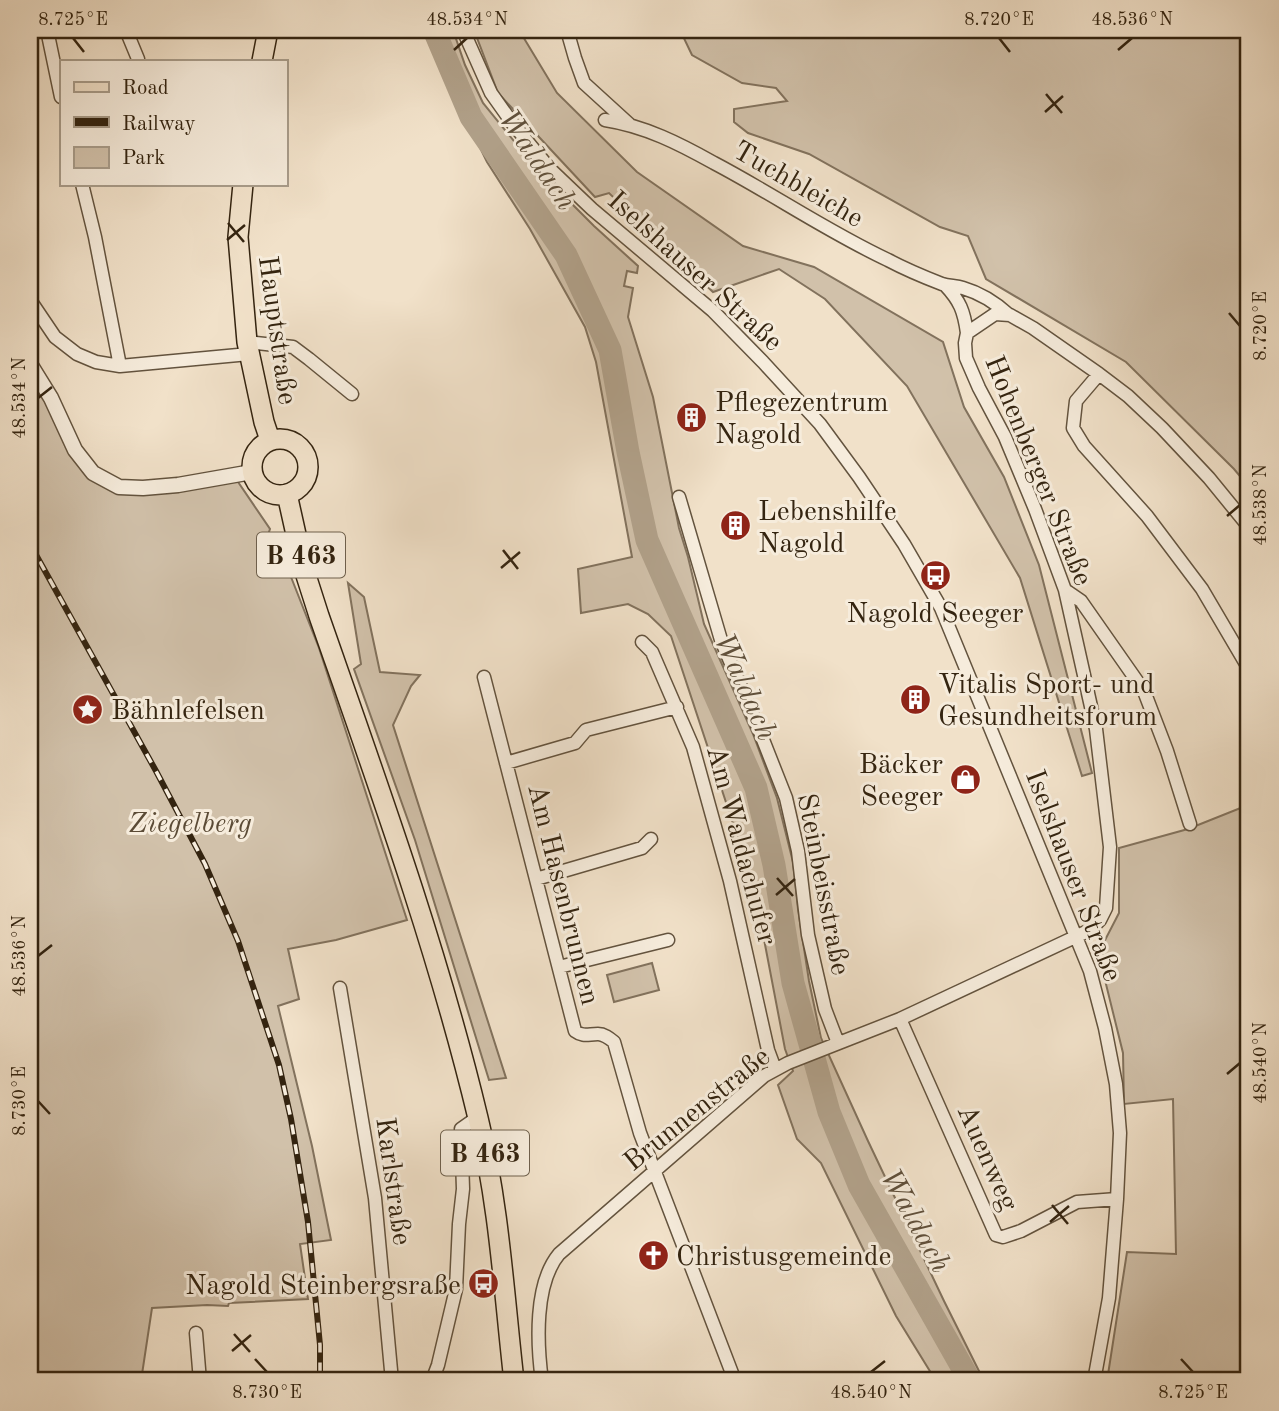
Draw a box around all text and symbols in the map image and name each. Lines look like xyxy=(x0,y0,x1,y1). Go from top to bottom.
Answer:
text: 8.725°E xyxy=(38,11,108,29)
text: 48.534°N xyxy=(426,11,508,29)
text: 8.720°E xyxy=(964,11,1034,29)
text: 48.536°N xyxy=(1091,11,1173,29)
legend xyxy=(60,60,287,186)
text: Road xyxy=(122,78,169,99)
water label: Waldach xyxy=(492,104,581,216)
text: Railway xyxy=(122,114,196,135)
street label: Tuchbleiche xyxy=(728,137,867,234)
text: Park xyxy=(122,148,165,169)
street label: Iselshauser Straße xyxy=(601,187,787,358)
street label: Hauptstraße xyxy=(252,254,300,407)
text: 8.720°E xyxy=(1252,291,1270,361)
street label: Hohenberger Straße xyxy=(978,352,1096,590)
text: 48.534°N xyxy=(11,357,29,439)
place label: Pflegezentrum Nagold xyxy=(715,390,889,450)
building icon: Pflegezentrum Nagold xyxy=(675,400,709,434)
text: 48.538°N xyxy=(1252,464,1270,546)
place label: Lebenshilfe Nagold xyxy=(758,499,897,559)
building icon: Lebenshilfe Nagold xyxy=(718,509,752,543)
road number: B 463 xyxy=(257,533,345,578)
bus stop icon: Nagold Seeger xyxy=(918,558,952,592)
place label: Nagold Seeger xyxy=(846,601,1024,629)
water label: Waldach xyxy=(707,628,781,745)
place label: Vitalis Sport- und Gesundheitsforum xyxy=(938,672,1157,732)
building icon: Vitalis Sport- und Gesundheitsforum xyxy=(898,682,932,716)
place icon: Bähnlefelsen xyxy=(71,692,105,726)
place label: Bähnlefelsen xyxy=(111,698,265,726)
street label: Am Waldachufer xyxy=(700,743,780,948)
place label: Bäcker Seeger xyxy=(859,752,943,812)
shop icon: Bäcker Seeger xyxy=(949,762,983,796)
street label: Iselshauser Straße xyxy=(1019,766,1125,986)
street label: Am Hasenbrunnen xyxy=(521,781,603,1008)
street label: Steinbeisstraße xyxy=(791,791,853,978)
park label: Ziegelberg xyxy=(128,811,252,839)
text: 48.536°N xyxy=(11,915,29,997)
text: 48.540°N xyxy=(1252,1022,1270,1104)
street label: Brunnenstraße xyxy=(620,1043,776,1177)
text: 8.730°E xyxy=(11,1066,29,1136)
street label: Auenweg xyxy=(951,1101,1022,1215)
street label: Karlstraße xyxy=(369,1116,415,1247)
road number: B 463 xyxy=(441,1130,529,1176)
water label: Waldach xyxy=(873,1164,955,1278)
church icon: Christusgemeinde xyxy=(636,1238,670,1272)
place label: Christusgemeinde xyxy=(676,1244,891,1272)
bus stop icon: Nagold Steinbergsraße xyxy=(467,1267,501,1301)
place label: Nagold Steinbergsraße xyxy=(185,1273,461,1301)
text: 8.730°E xyxy=(232,1384,302,1402)
text: 48.540°N xyxy=(830,1384,912,1402)
text: 8.725°E xyxy=(1158,1384,1228,1402)

